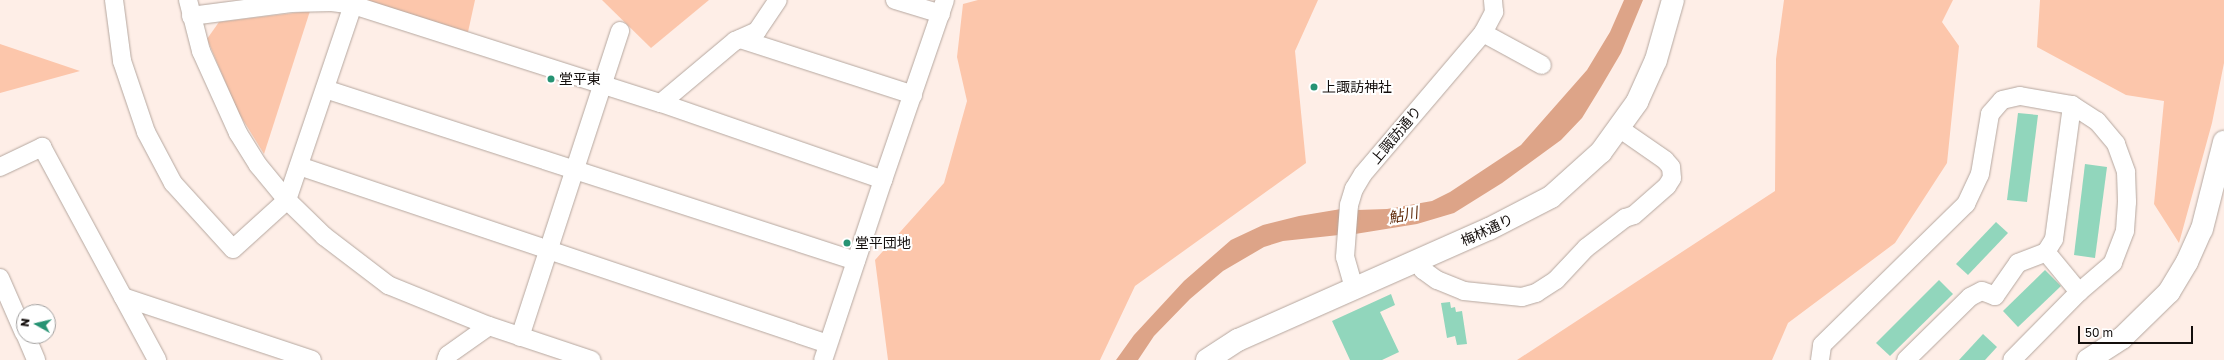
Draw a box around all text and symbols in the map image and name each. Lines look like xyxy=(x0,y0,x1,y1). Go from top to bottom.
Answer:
place label: 堂平東 xyxy=(559,71,601,87)
marker: 堂平東 xyxy=(546,74,556,84)
place label: 上諏訪神社 xyxy=(1322,79,1392,95)
marker: 上諏訪神社 xyxy=(1309,82,1319,92)
street label: 上諏訪通り xyxy=(1367,103,1425,167)
water label: 鮎川 xyxy=(1387,203,1419,227)
street label: 梅林通り xyxy=(1458,211,1516,249)
place label: 堂平団地 xyxy=(855,235,911,251)
marker: 堂平団地 xyxy=(842,238,852,248)
north arrow xyxy=(16,304,56,344)
text: N xyxy=(18,317,32,327)
scale bar xyxy=(2080,318,2195,344)
text: 50 m xyxy=(2085,325,2113,340)

